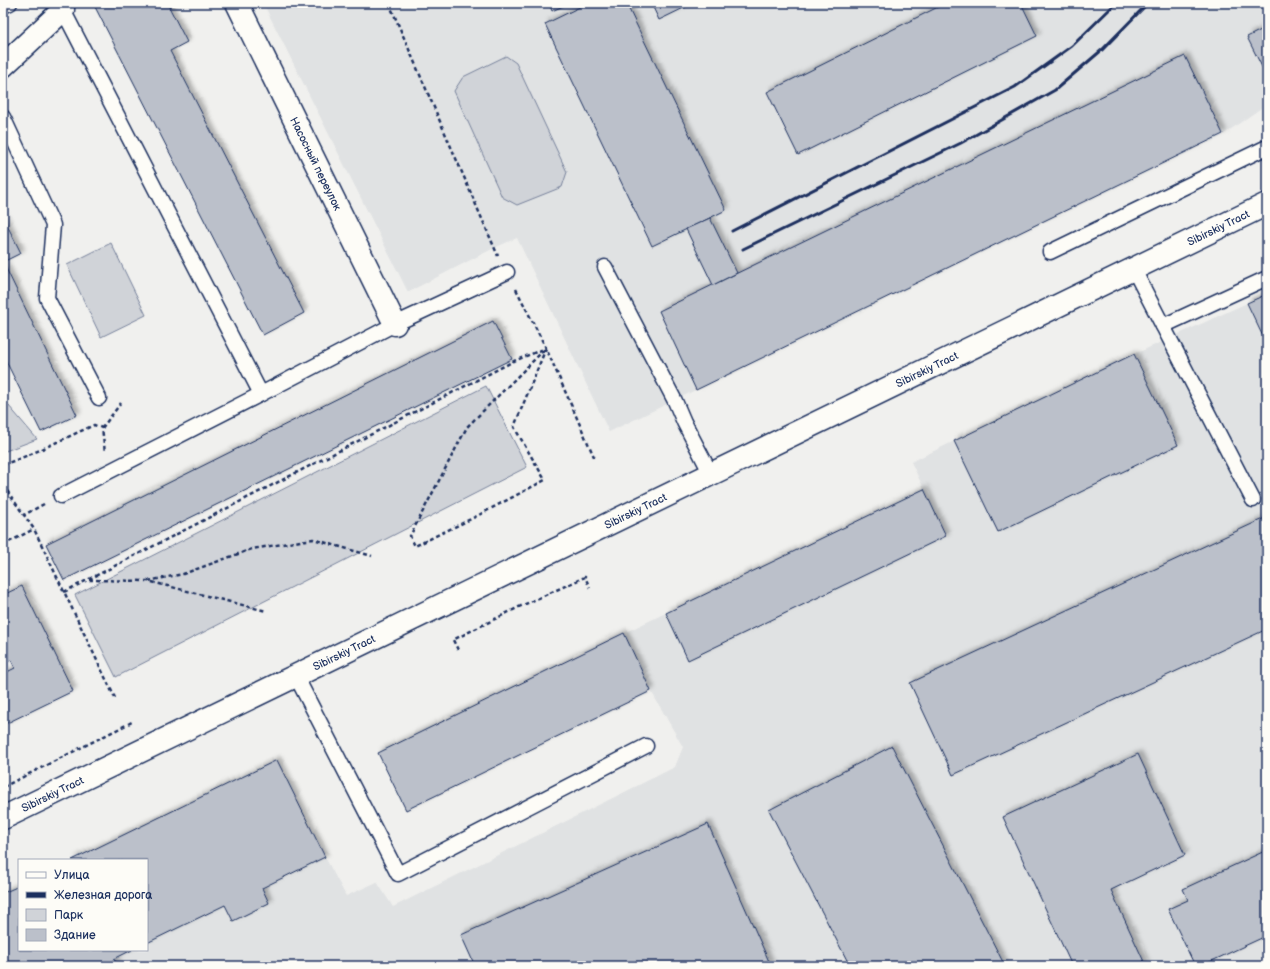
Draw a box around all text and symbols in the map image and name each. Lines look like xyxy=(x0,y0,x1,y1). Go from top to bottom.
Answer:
street label: Насосный переулок xyxy=(287,115,344,213)
street label: Sibirskiy Tract xyxy=(1185,207,1252,249)
street label: Sibirskiy Tract xyxy=(894,349,961,390)
street label: Sibirskiy Tract xyxy=(602,490,669,532)
street label: Sibirskiy Tract xyxy=(311,632,378,673)
street label: Sibirskiy Tract xyxy=(19,774,86,815)
legend xyxy=(18,859,148,951)
text: Улица xyxy=(54,868,90,883)
text: Железная дорога xyxy=(54,888,152,903)
text: Парк xyxy=(54,908,84,923)
text: Здание xyxy=(54,928,96,943)

